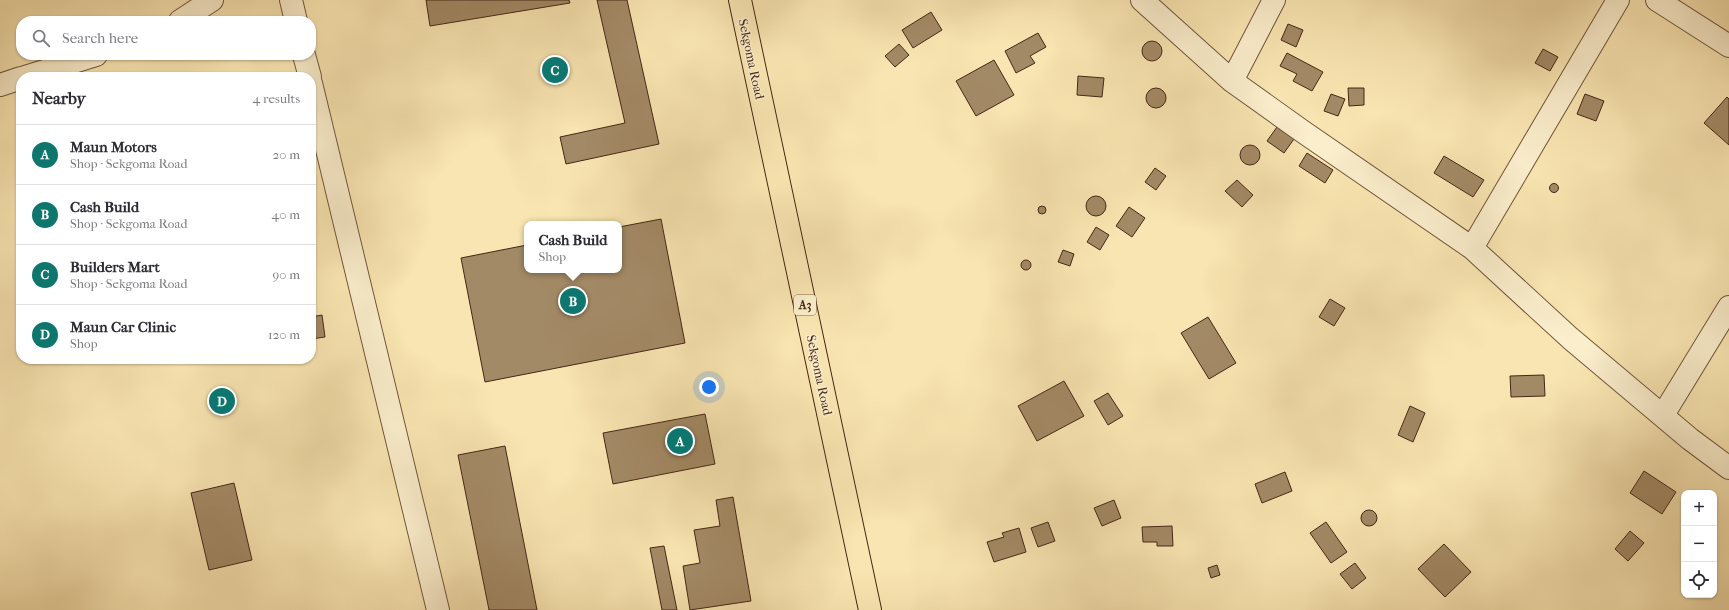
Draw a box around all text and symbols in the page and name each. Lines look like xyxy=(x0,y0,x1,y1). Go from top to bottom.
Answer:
search box xyxy=(16,16,316,60)
street label: Sekgoma Road xyxy=(736,18,768,102)
icon: search xyxy=(30,27,52,49)
text: Search here xyxy=(62,29,138,47)
pin: C xyxy=(542,55,568,85)
text: Nearby xyxy=(32,88,86,108)
text: 4 results xyxy=(253,91,300,106)
text: Maun Motors xyxy=(70,138,157,156)
text: A xyxy=(41,147,49,162)
text: 20 m xyxy=(273,147,300,162)
text: Shop · Sekgoma Road xyxy=(70,156,188,171)
text: Cash Build xyxy=(70,198,139,216)
text: B xyxy=(41,207,49,222)
text: 40 m xyxy=(272,207,300,222)
text: Shop · Sekgoma Road xyxy=(70,216,188,231)
popup xyxy=(524,221,622,273)
text: Cash Build xyxy=(538,231,608,249)
text: Shop xyxy=(538,249,566,264)
text: Builders Mart xyxy=(70,258,160,276)
text: C xyxy=(41,267,49,282)
text: 90 m xyxy=(272,267,300,282)
text: Shop · Sekgoma Road xyxy=(70,276,188,291)
pin: B xyxy=(560,286,586,316)
road number: A3 xyxy=(794,295,816,315)
text: Maun Car Clinic xyxy=(70,318,176,336)
text: D xyxy=(40,327,50,342)
text: 120 m xyxy=(268,327,300,342)
street label: Sekgoma Road xyxy=(804,334,836,418)
text: Shop xyxy=(70,336,98,351)
your location xyxy=(699,377,719,397)
pin: D xyxy=(209,386,235,416)
pin: A xyxy=(667,426,693,456)
map controls xyxy=(1681,490,1717,598)
button: + xyxy=(1681,490,1717,526)
button: − xyxy=(1681,526,1717,562)
button: locate xyxy=(1681,562,1717,598)

